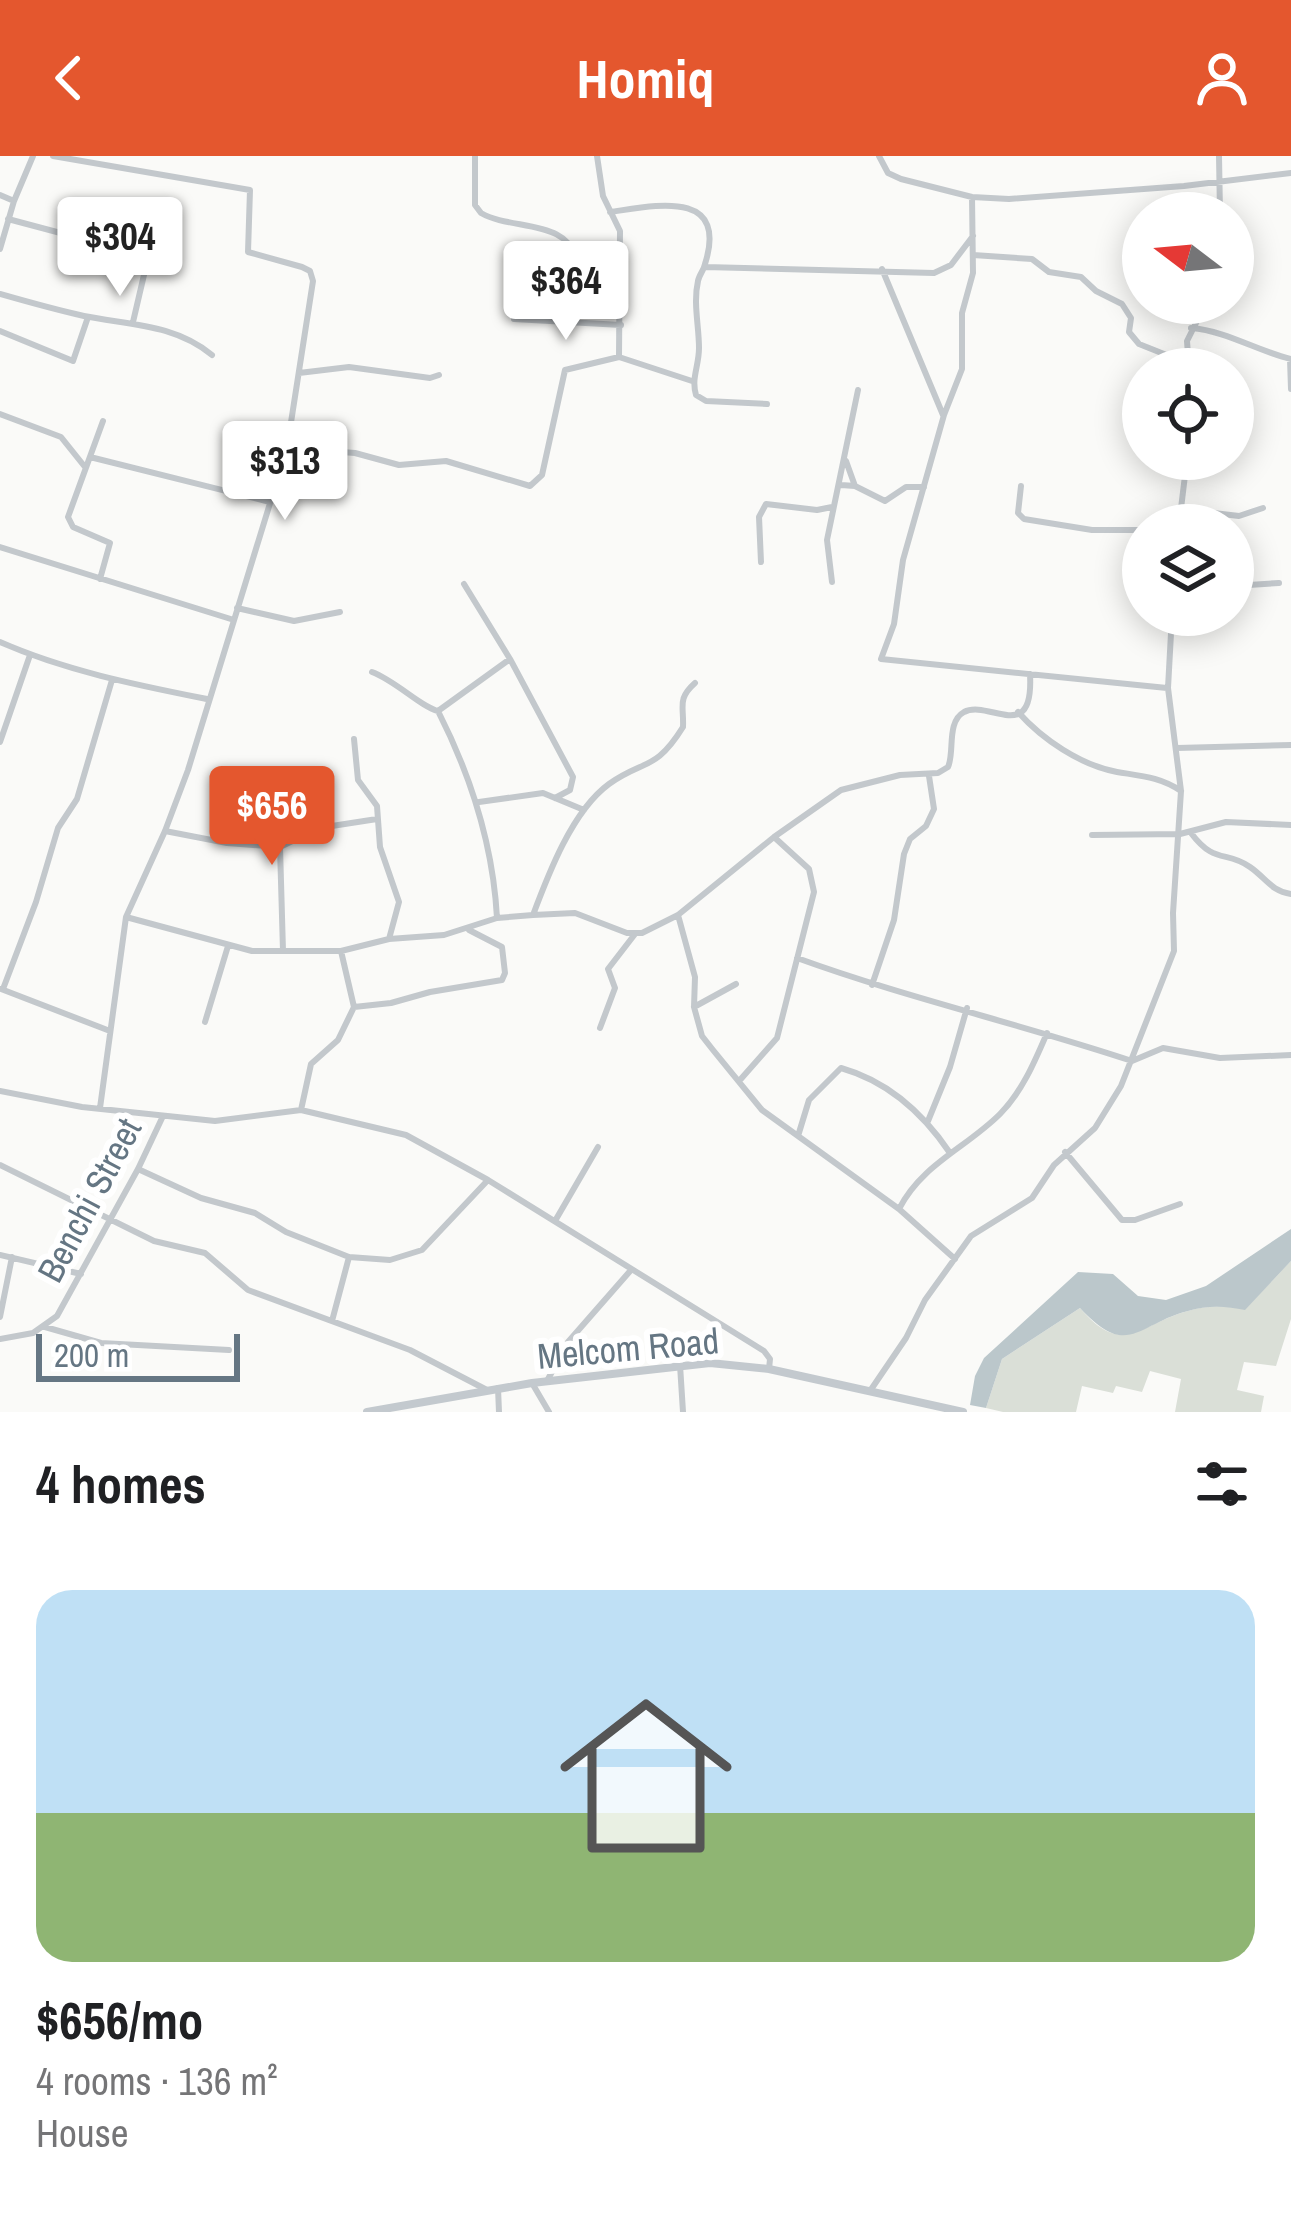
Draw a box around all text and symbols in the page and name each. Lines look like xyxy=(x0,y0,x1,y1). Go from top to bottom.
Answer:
text: Homiq xyxy=(577,42,714,115)
icon: back xyxy=(36,45,102,111)
icon: person xyxy=(1189,45,1255,111)
north arrow xyxy=(1122,192,1254,324)
map controls xyxy=(1122,192,1254,636)
pin: $304 xyxy=(49,197,191,299)
text: $304 xyxy=(84,210,156,262)
pin: $364 xyxy=(495,241,637,343)
text: $364 xyxy=(530,254,602,306)
button: locate xyxy=(1122,348,1254,480)
pin: $313 xyxy=(214,421,356,523)
text: $313 xyxy=(249,434,321,486)
button: layers xyxy=(1122,504,1254,636)
pin: $656 xyxy=(201,766,343,868)
text: $656 xyxy=(236,779,308,831)
street label: Benchi Street xyxy=(26,1110,152,1290)
street label: Melcom Road xyxy=(535,1316,721,1380)
scale bar xyxy=(36,1328,240,1381)
text: 200 m xyxy=(54,1333,129,1377)
text: 4 homes xyxy=(36,1450,206,1519)
icon: filters xyxy=(1189,1451,1255,1517)
icon: home xyxy=(538,1668,754,1884)
text: $656/mo xyxy=(36,1986,203,2055)
text: 4 rooms · 136 m² xyxy=(36,2055,278,2107)
text: House xyxy=(36,2107,128,2159)

